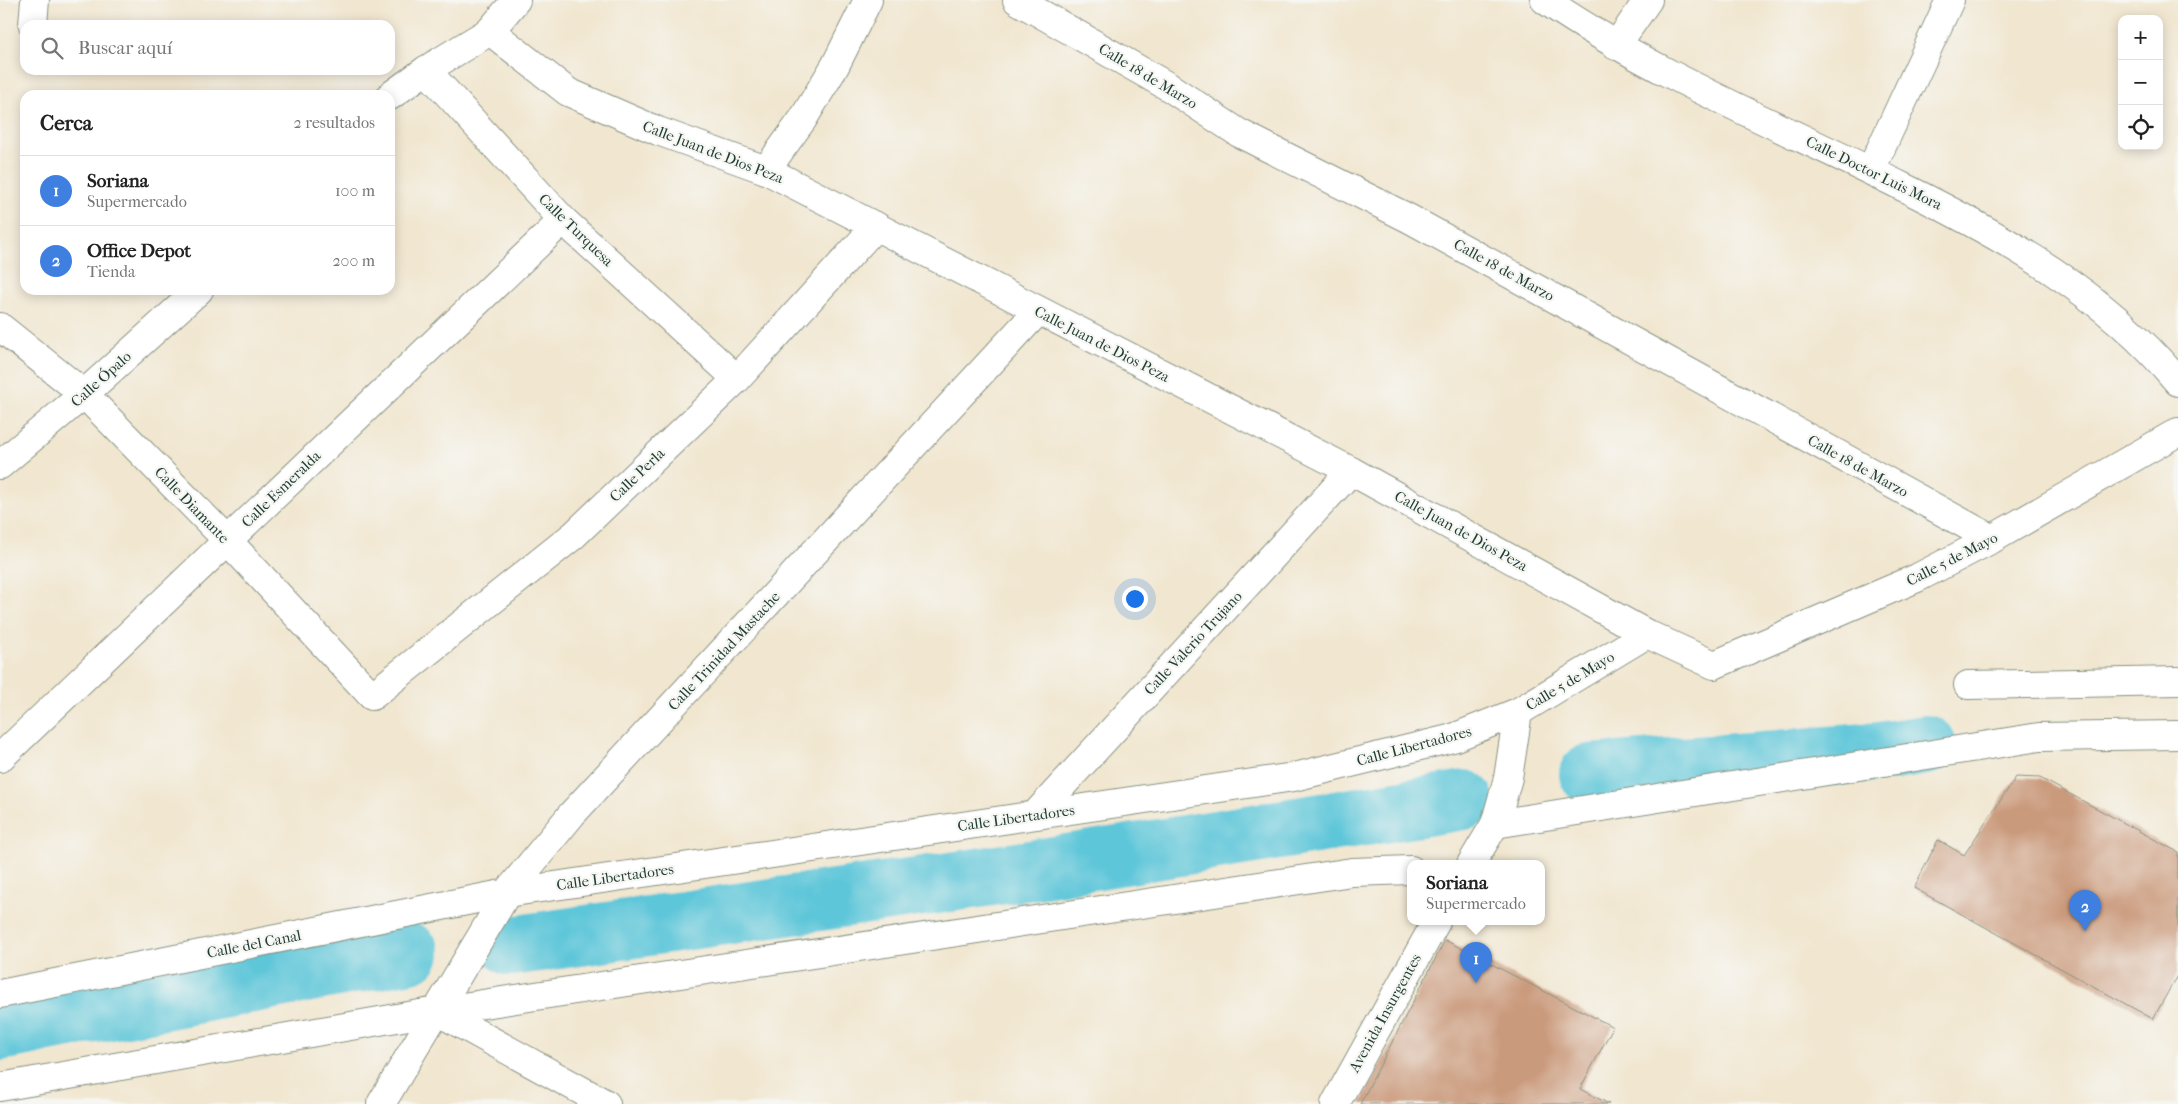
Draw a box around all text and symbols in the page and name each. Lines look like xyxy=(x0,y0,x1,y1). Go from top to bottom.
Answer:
map controls xyxy=(2118,15,2163,150)
button: + xyxy=(2118,15,2163,60)
search box xyxy=(20,20,395,75)
icon: search xyxy=(38,34,66,62)
text: Buscar aquí xyxy=(78,37,172,59)
street label: Calle 18 de Marzo xyxy=(1095,39,1201,113)
button: − xyxy=(2118,60,2163,105)
button: locate xyxy=(2118,105,2163,150)
text: Cerca xyxy=(40,111,92,135)
text: 2 resultados xyxy=(294,113,375,132)
street label: Calle Juan de Dios Peza xyxy=(640,117,787,188)
street label: Calle Doctor Luis Mora xyxy=(1803,132,1946,214)
text: Soriana xyxy=(87,170,149,192)
text: 1 xyxy=(53,181,59,200)
text: 100 m xyxy=(335,181,375,200)
street label: Calle Turquesa xyxy=(535,190,618,271)
text: Supermercado xyxy=(87,192,187,211)
street label: Calle 18 de Marzo xyxy=(1451,235,1558,305)
text: Office Depot xyxy=(87,240,191,262)
text: 2 xyxy=(52,251,60,270)
text: 200 m xyxy=(332,251,375,270)
text: Tienda xyxy=(87,262,135,281)
street label: Calle Juan de Dios Peza xyxy=(1031,302,1174,386)
street label: Calle Ópalo xyxy=(67,347,135,411)
street label: Calle 18 de Marzo xyxy=(1805,431,1912,501)
street label: Calle Perla xyxy=(606,444,669,506)
street label: Calle Esmeralda xyxy=(238,446,325,531)
street label: Calle Diamante xyxy=(151,463,233,547)
street label: Calle Juan de Dios Peza xyxy=(1391,487,1532,576)
street label: Calle 5 de Mayo xyxy=(1903,528,2001,590)
your location xyxy=(1122,586,1148,612)
street label: Calle Trinidad Mastache xyxy=(664,587,784,714)
street label: Calle Valerio Trujano xyxy=(1140,587,1246,699)
street label: Calle 5 de Mayo xyxy=(1522,647,1618,714)
street label: Calle Libertadores xyxy=(1355,722,1474,770)
street label: Calle Libertadores xyxy=(956,801,1076,835)
street label: Calle Libertadores xyxy=(555,860,675,894)
popup xyxy=(1407,860,1545,925)
text: Soriana xyxy=(1426,872,1488,894)
pin: 2 xyxy=(2069,890,2101,931)
text: Supermercado xyxy=(1426,894,1526,913)
street label: Calle del Canal xyxy=(205,926,303,962)
pin: 1 xyxy=(1460,942,1492,983)
street label: Avenida Insurgentes xyxy=(1344,950,1425,1076)

